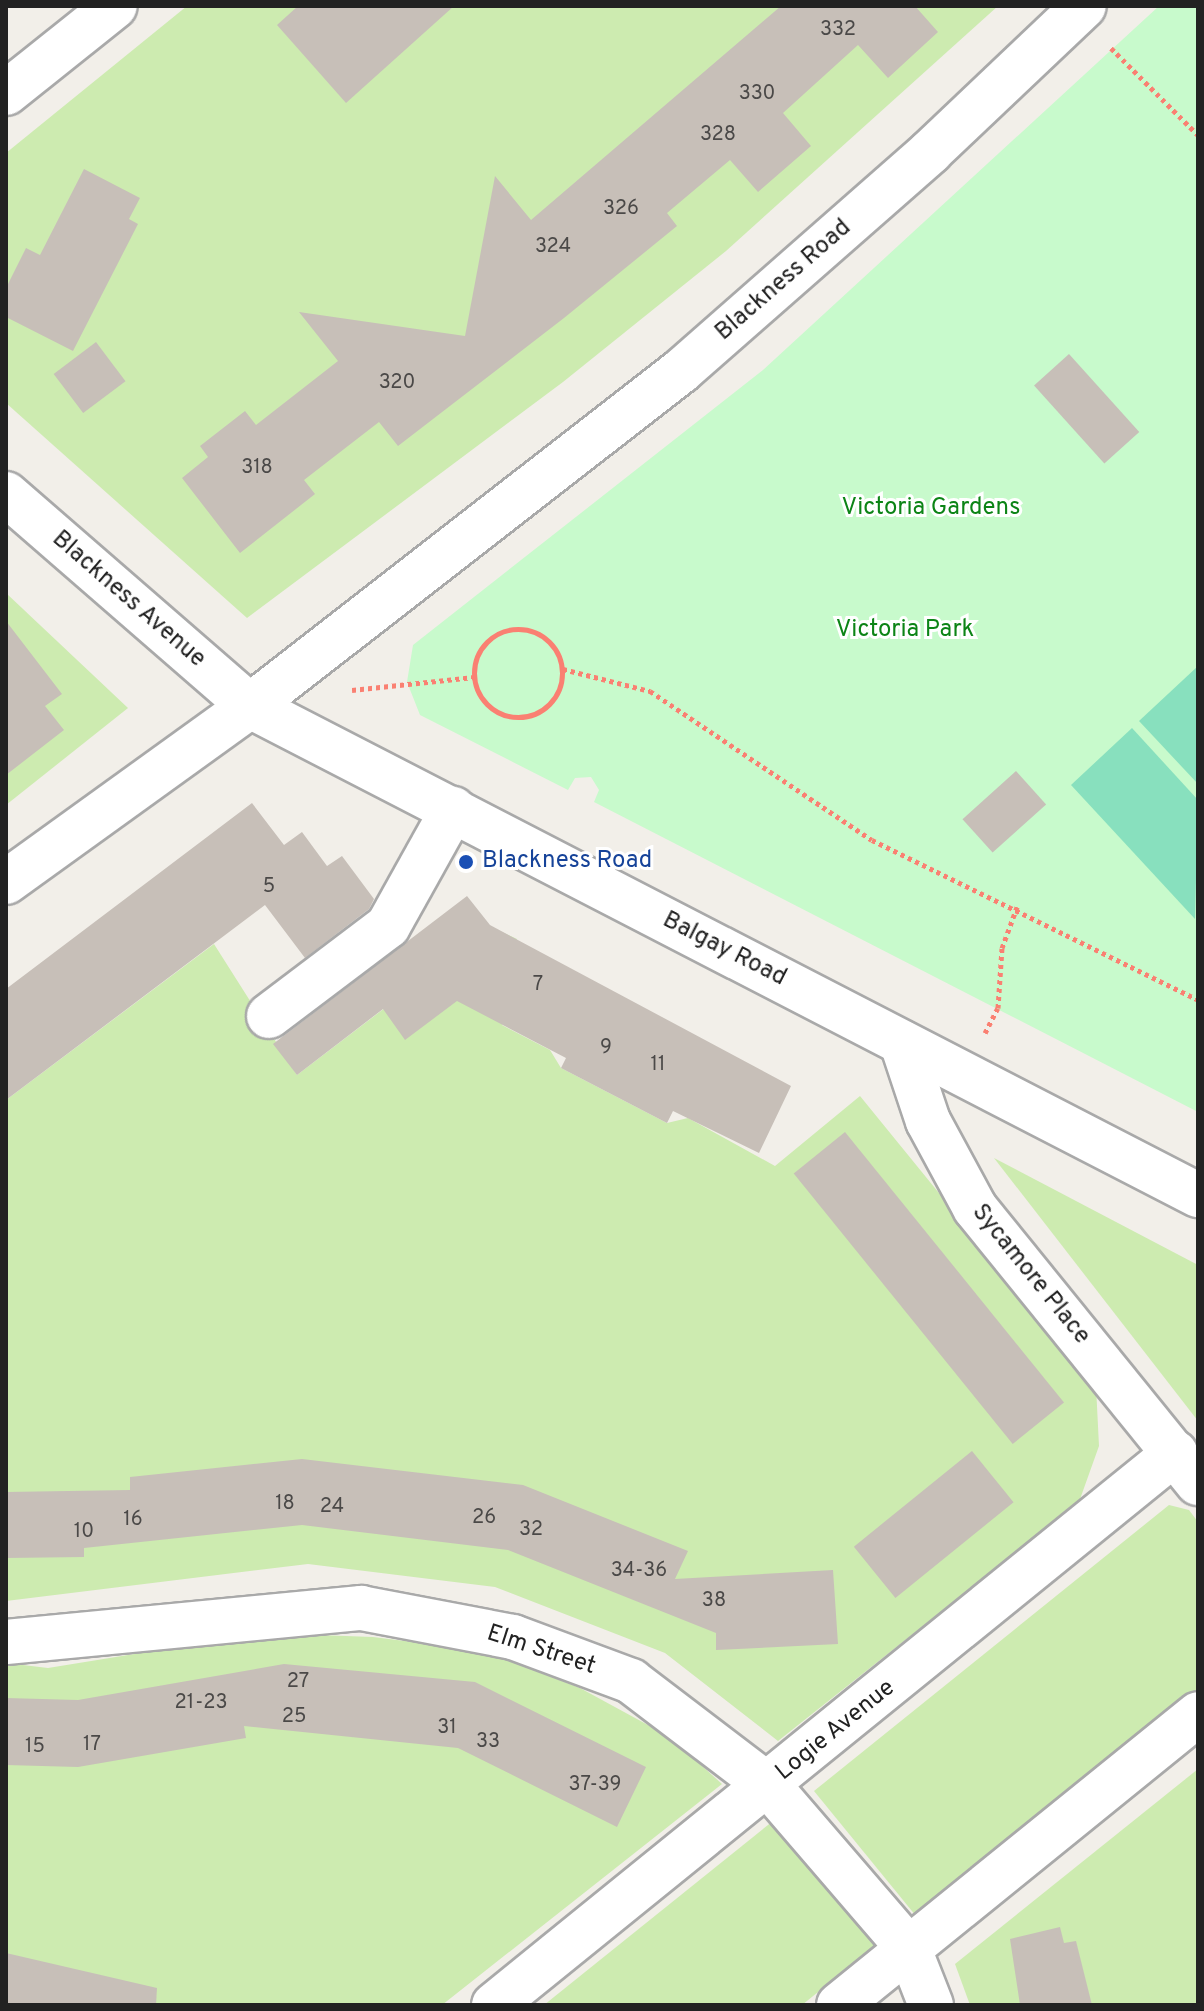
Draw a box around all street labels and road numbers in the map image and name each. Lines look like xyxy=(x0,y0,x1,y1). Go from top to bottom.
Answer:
street label: Blackness Road xyxy=(710,214,858,348)
street label: Blackness Avenue xyxy=(45,525,211,675)
street label: Balgay Road xyxy=(657,907,791,993)
street label: Sycamore Place xyxy=(965,1199,1095,1351)
street label: Elm Street xyxy=(483,1620,599,1682)
street label: Logie Avenue xyxy=(770,1674,902,1788)

